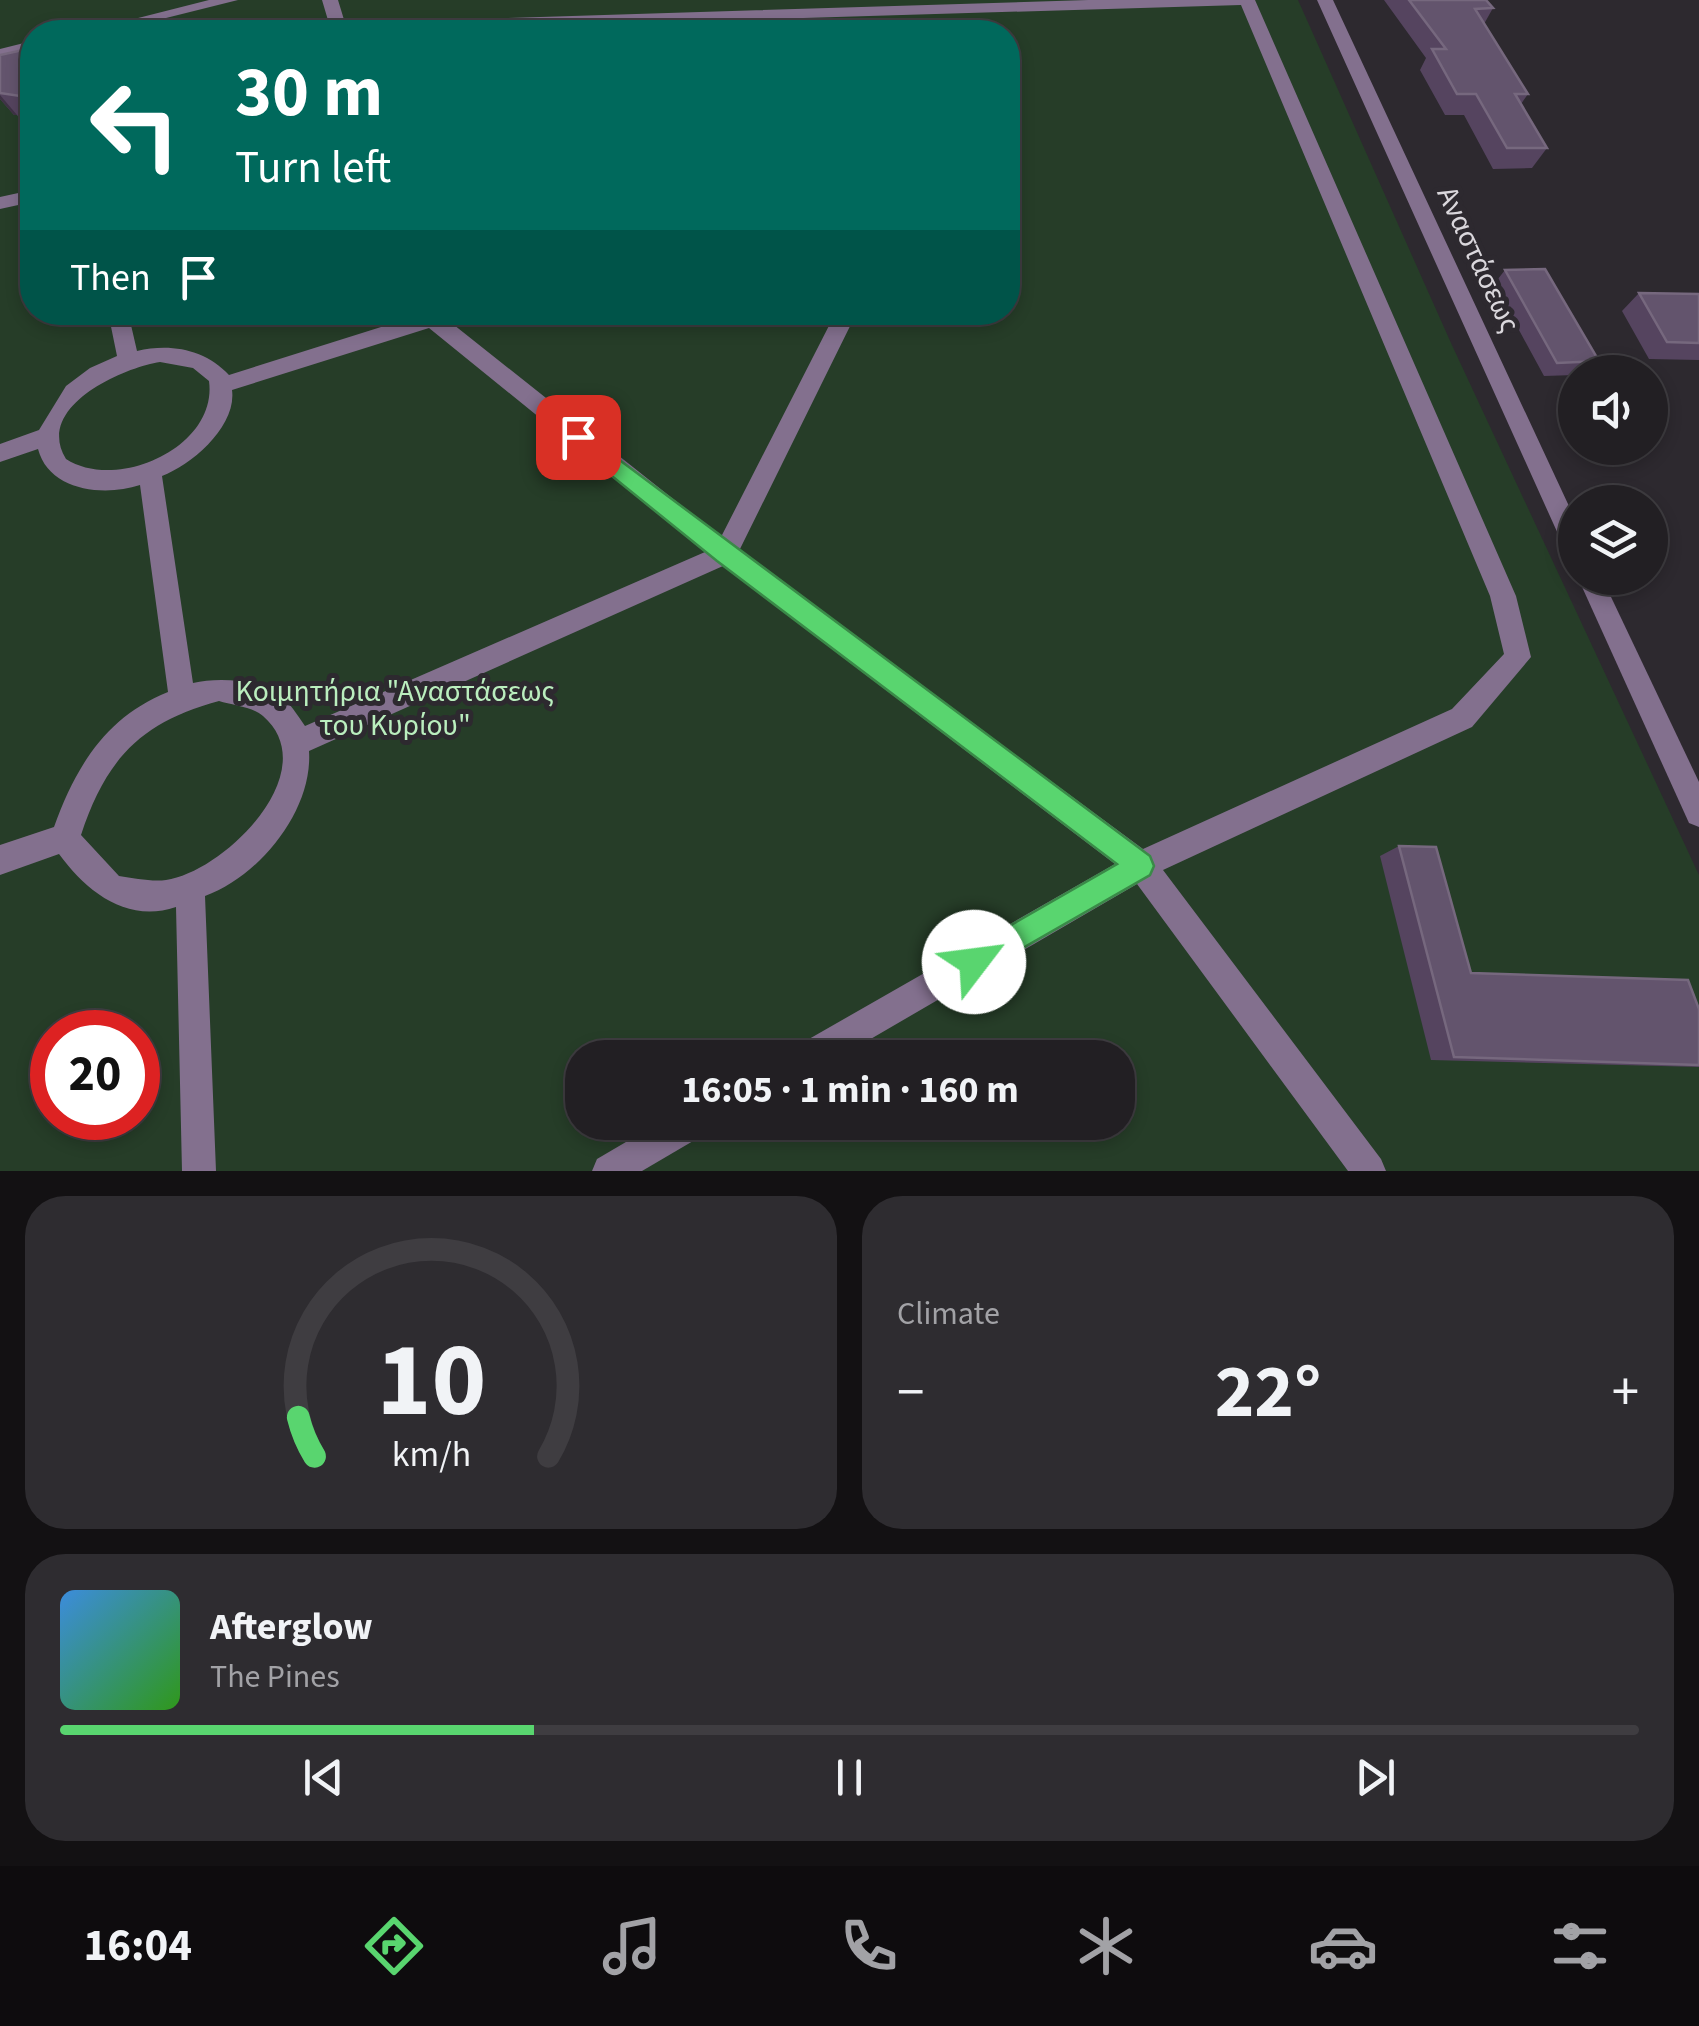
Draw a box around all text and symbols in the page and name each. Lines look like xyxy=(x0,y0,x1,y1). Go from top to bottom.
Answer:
text: 30 m xyxy=(235,43,383,143)
icon: left xyxy=(70,60,200,190)
text: Turn left xyxy=(235,136,391,200)
street label: Αναστάσεως xyxy=(1426,179,1531,339)
icon: arrive xyxy=(171,250,226,305)
text: Then xyxy=(70,251,151,305)
map controls xyxy=(1558,355,1668,595)
button: sound xyxy=(1558,355,1668,465)
pin xyxy=(536,395,621,480)
icon: arrive xyxy=(551,410,606,465)
button: layers xyxy=(1558,485,1668,595)
park label: Κοιμητήρια "Αναστάσεως του Κυρίου" xyxy=(236,670,554,747)
position arrow xyxy=(922,910,1026,1014)
speed limit sign: 20 xyxy=(30,1010,160,1140)
text: 16:05 · 1 min · 160 m xyxy=(681,1063,1019,1117)
text: Climate xyxy=(897,1291,1000,1337)
text: 10 xyxy=(376,1308,486,1456)
text: 22° xyxy=(1215,1339,1321,1446)
text: − xyxy=(897,1354,924,1432)
text: + xyxy=(1612,1354,1639,1432)
text: km/h xyxy=(391,1429,471,1480)
text: Afterglow xyxy=(210,1600,373,1654)
text: The Pines xyxy=(210,1654,340,1700)
icon: previous xyxy=(296,1750,351,1805)
icon: pause xyxy=(822,1750,877,1805)
icon: next xyxy=(1348,1750,1403,1805)
icon: directions xyxy=(359,1911,429,1981)
icon: music xyxy=(597,1911,667,1981)
icon: phone xyxy=(834,1911,904,1981)
icon: climate xyxy=(1071,1911,1141,1981)
icon: car xyxy=(1308,1911,1378,1981)
icon: filters xyxy=(1545,1911,1615,1981)
text: 16:04 xyxy=(84,1914,192,1978)

